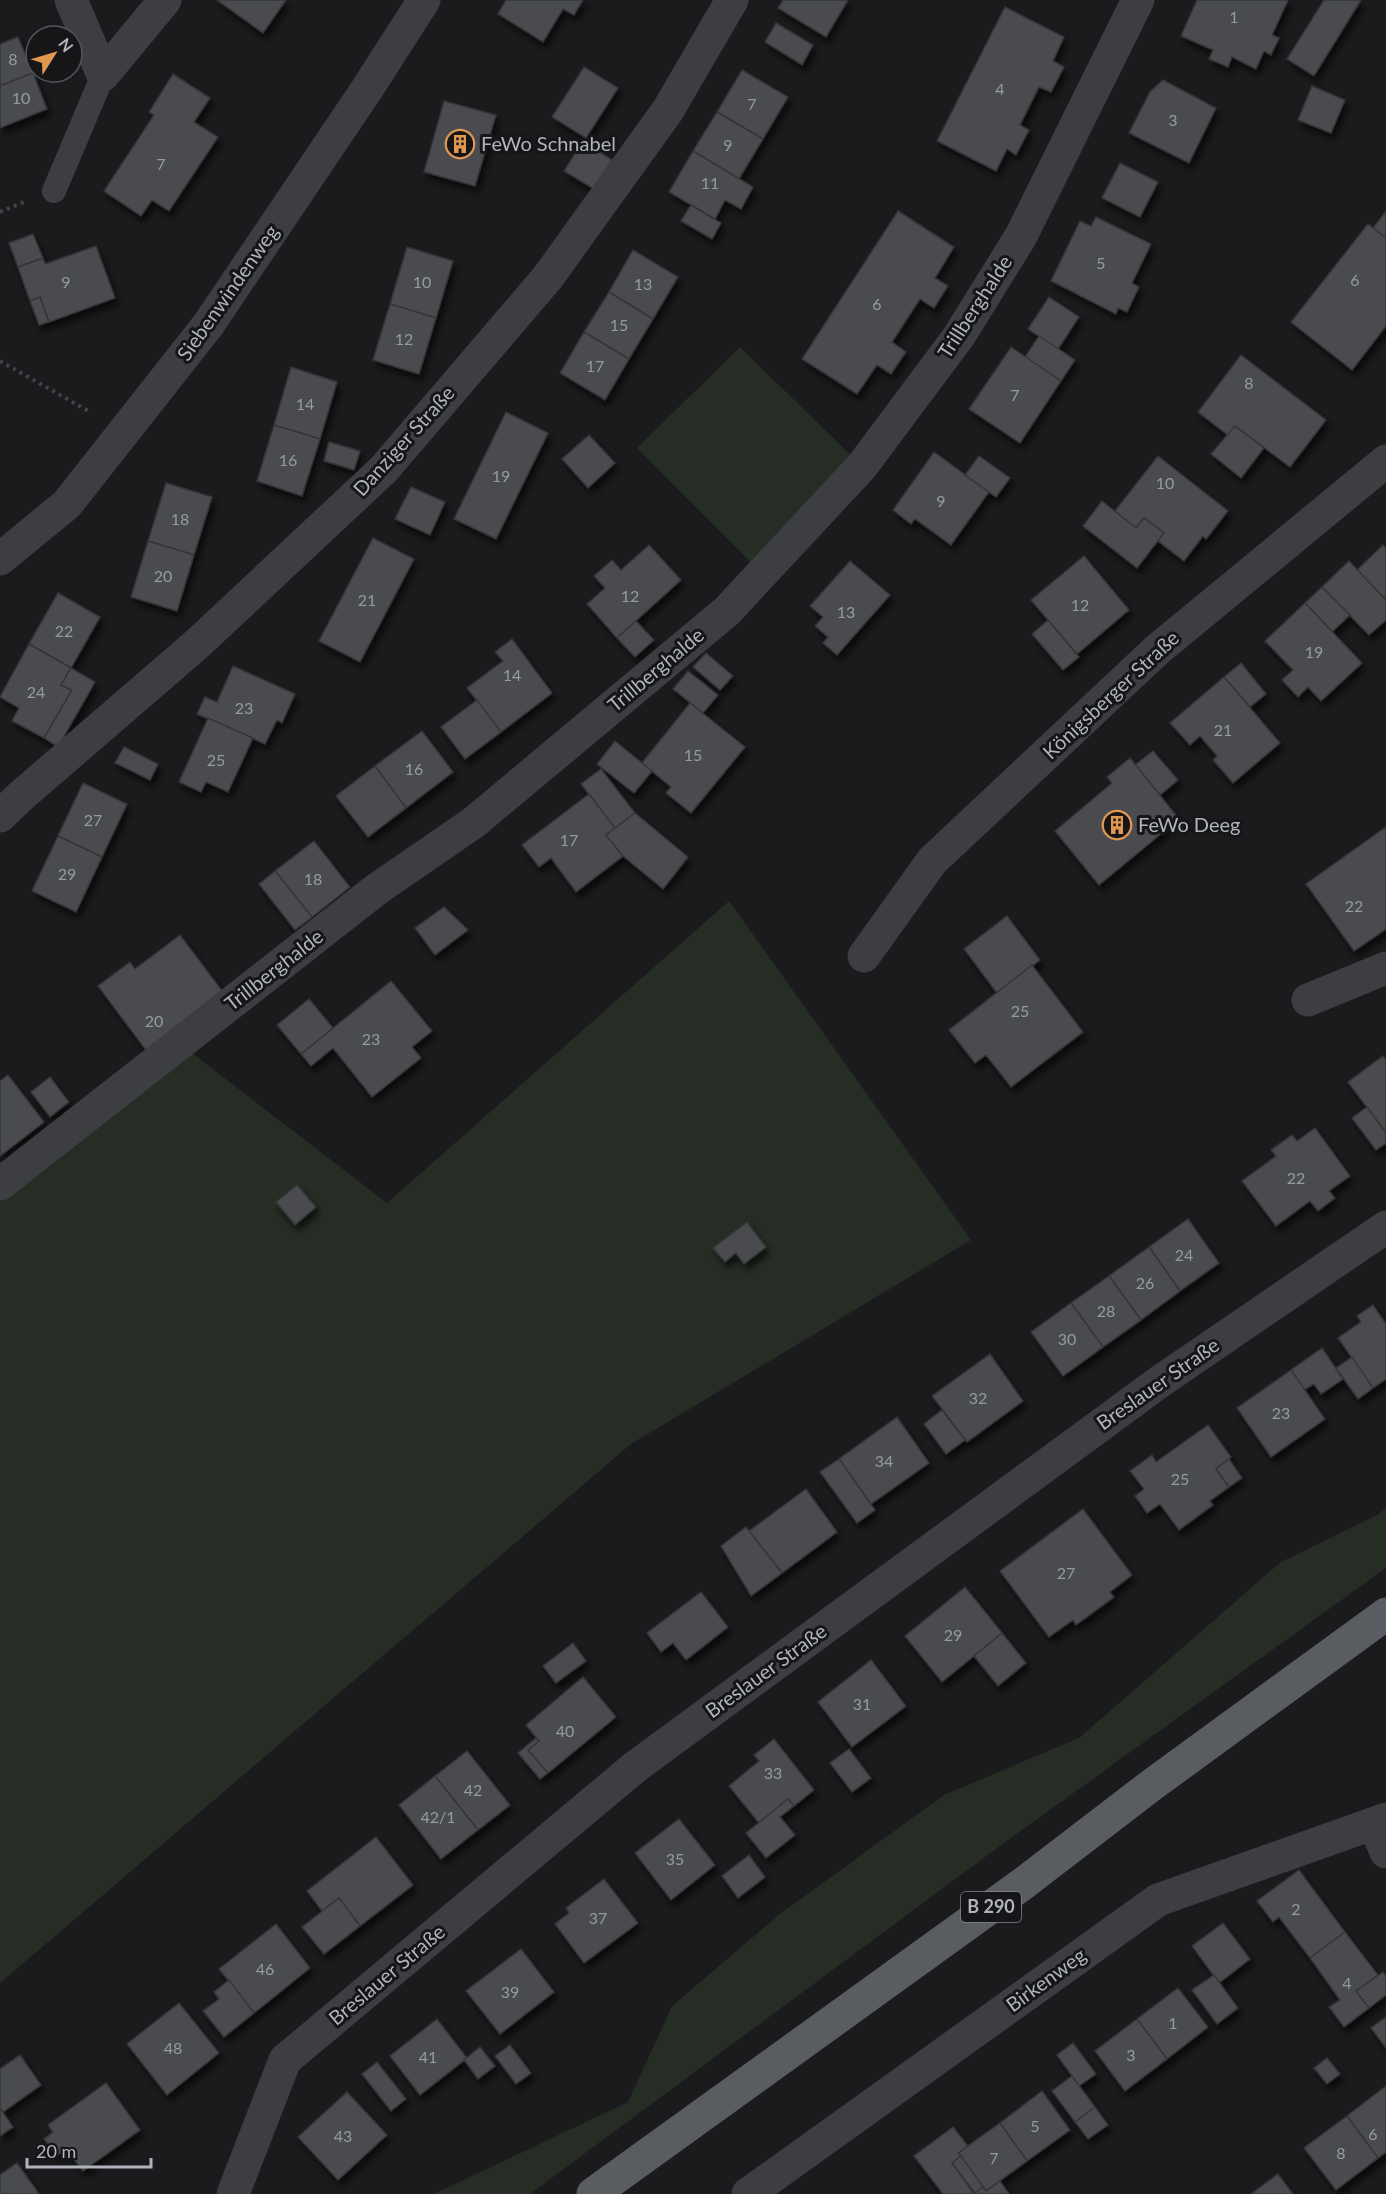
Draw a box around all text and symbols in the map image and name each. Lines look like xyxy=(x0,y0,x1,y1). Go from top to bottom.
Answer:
house number: 1 xyxy=(1229,7,1239,26)
north arrow xyxy=(24,24,84,84)
text: N xyxy=(55,34,78,55)
house number: 8 xyxy=(8,49,18,68)
house number: 4 xyxy=(995,79,1005,98)
house number: 10 xyxy=(12,88,30,107)
house number: 7 xyxy=(747,94,757,113)
house number: 3 xyxy=(1168,110,1178,129)
building icon: FeWo Schnabel xyxy=(444,128,476,160)
place label: FeWo Schnabel xyxy=(481,131,616,155)
house number: 9 xyxy=(723,135,733,154)
house number: 7 xyxy=(156,154,166,173)
house number: 11 xyxy=(701,173,719,192)
street label: Siebenwindenweg xyxy=(171,220,283,365)
street label: Trillberghalde xyxy=(932,250,1016,362)
house number: 5 xyxy=(1096,253,1106,272)
house number: 6 xyxy=(1350,270,1360,289)
house number: 9 xyxy=(61,272,71,291)
house number: 10 xyxy=(413,272,431,291)
house number: 13 xyxy=(634,274,652,293)
house number: 6 xyxy=(872,294,882,313)
house number: 15 xyxy=(610,315,628,334)
house number: 12 xyxy=(395,329,413,348)
house number: 17 xyxy=(586,356,604,375)
house number: 8 xyxy=(1244,373,1254,392)
street label: Danziger Straße xyxy=(348,380,459,500)
house number: 7 xyxy=(1010,385,1020,404)
house number: 14 xyxy=(296,394,314,413)
house number: 16 xyxy=(279,450,297,469)
house number: 19 xyxy=(492,466,510,485)
house number: 10 xyxy=(1156,473,1174,492)
house number: 9 xyxy=(936,491,946,510)
house number: 18 xyxy=(171,509,189,528)
house number: 20 xyxy=(154,566,172,585)
house number: 12 xyxy=(621,586,639,605)
house number: 21 xyxy=(358,590,376,609)
house number: 12 xyxy=(1071,595,1089,614)
house number: 13 xyxy=(837,602,855,621)
house number: 22 xyxy=(55,621,73,640)
street label: Trillberghalde xyxy=(602,622,708,716)
street label: Königsberger Straße xyxy=(1037,625,1183,763)
house number: 19 xyxy=(1305,642,1323,661)
house number: 14 xyxy=(503,665,521,684)
house number: 24 xyxy=(27,682,45,701)
house number: 23 xyxy=(235,698,253,717)
house number: 21 xyxy=(1214,720,1232,739)
house number: 15 xyxy=(684,745,702,764)
house number: 25 xyxy=(207,750,225,769)
house number: 16 xyxy=(405,759,423,778)
building icon: FeWo Deeg xyxy=(1101,809,1133,841)
house number: 27 xyxy=(84,810,102,829)
place label: FeWo Deeg xyxy=(1138,812,1240,836)
house number: 17 xyxy=(560,830,578,849)
house number: 29 xyxy=(58,864,76,883)
house number: 18 xyxy=(304,869,322,888)
house number: 22 xyxy=(1345,896,1363,915)
street label: Trillberghalde xyxy=(220,923,327,1015)
house number: 25 xyxy=(1011,1001,1029,1020)
house number: 20 xyxy=(145,1011,163,1030)
house number: 23 xyxy=(362,1029,380,1048)
house number: 22 xyxy=(1287,1168,1305,1187)
house number: 24 xyxy=(1175,1245,1193,1264)
house number: 26 xyxy=(1136,1273,1154,1292)
house number: 28 xyxy=(1097,1301,1115,1320)
house number: 30 xyxy=(1058,1329,1076,1348)
street label: Breslauer Straße xyxy=(1092,1332,1223,1434)
house number: 32 xyxy=(969,1388,987,1407)
house number: 23 xyxy=(1272,1403,1290,1422)
house number: 34 xyxy=(875,1451,893,1470)
house number: 25 xyxy=(1171,1469,1189,1488)
house number: 27 xyxy=(1057,1563,1075,1582)
street label: Breslauer Straße xyxy=(700,1618,831,1722)
house number: 29 xyxy=(944,1625,962,1644)
house number: 31 xyxy=(853,1694,871,1713)
house number: 40 xyxy=(556,1721,574,1740)
house number: 33 xyxy=(764,1763,782,1782)
house number: 42 xyxy=(464,1780,482,1799)
house number: 42/1 xyxy=(420,1807,456,1826)
house number: 35 xyxy=(666,1849,684,1868)
road number: B 290 xyxy=(961,1892,1021,1922)
house number: 2 xyxy=(1291,1899,1301,1918)
house number: 37 xyxy=(589,1908,607,1927)
street label: Breslauer Straße xyxy=(324,1919,449,2030)
street label: Birkenweg xyxy=(1001,1942,1090,2016)
house number: 46 xyxy=(256,1959,274,1978)
house number: 4 xyxy=(1342,1973,1352,1992)
house number: 39 xyxy=(501,1982,519,2001)
house number: 1 xyxy=(1168,2013,1178,2032)
house number: 48 xyxy=(164,2038,182,2057)
house number: 3 xyxy=(1126,2045,1136,2064)
house number: 41 xyxy=(419,2047,437,2066)
house number: 5 xyxy=(1030,2116,1040,2135)
house number: 6 xyxy=(1368,2124,1378,2143)
house number: 43 xyxy=(334,2126,352,2145)
scale bar xyxy=(27,2131,152,2169)
text: 20 m xyxy=(36,2140,76,2162)
house number: 8 xyxy=(1336,2143,1346,2162)
house number: 7 xyxy=(989,2148,999,2167)

